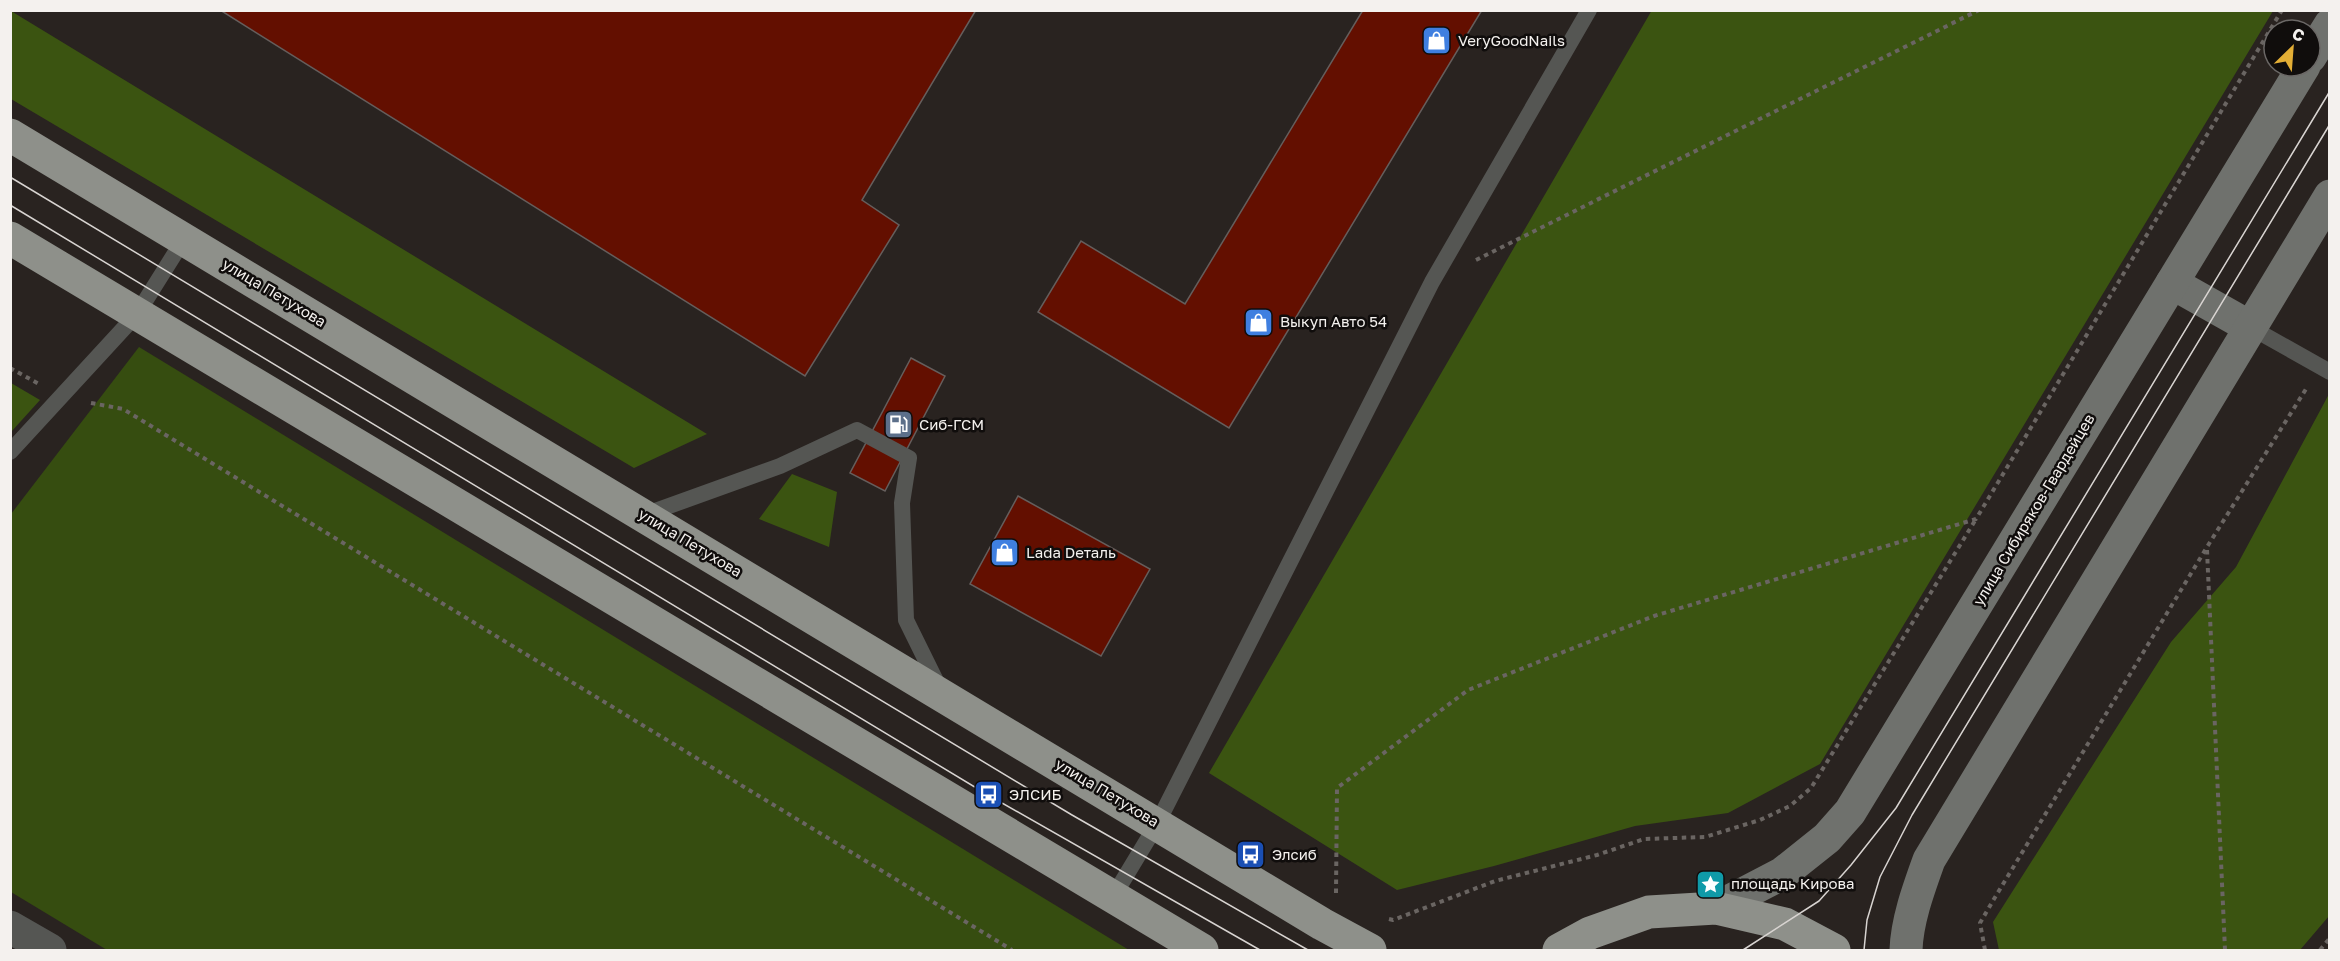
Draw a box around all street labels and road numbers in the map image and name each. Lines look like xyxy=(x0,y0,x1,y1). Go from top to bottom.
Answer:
street label: улица Петухова xyxy=(219,254,330,330)
street label: улица Сибиряков-Гвардейцев xyxy=(1969,410,2098,609)
street label: улица Петухова xyxy=(635,504,746,580)
street label: улица Петухова xyxy=(1052,754,1163,830)

